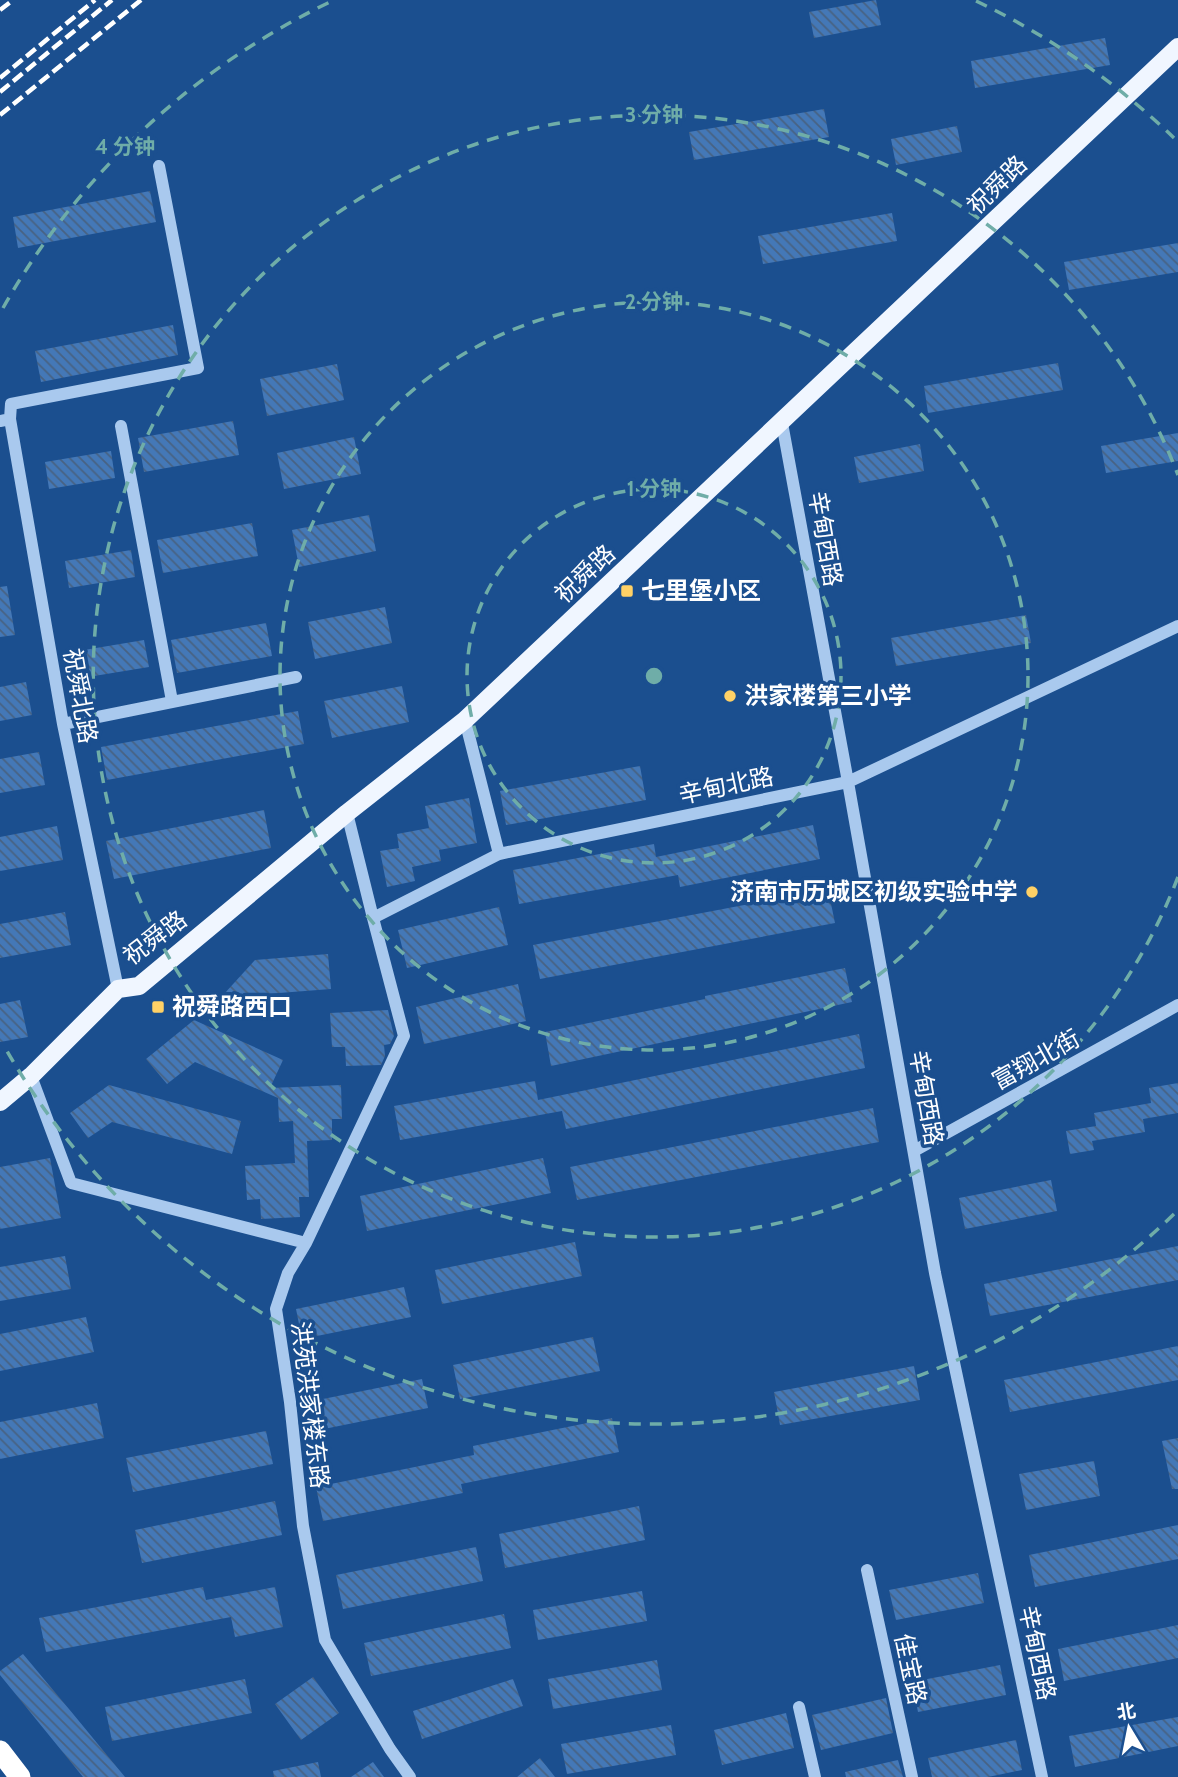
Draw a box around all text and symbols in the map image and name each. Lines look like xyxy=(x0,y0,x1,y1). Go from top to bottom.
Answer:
text: 3 分钟 xyxy=(625,102,683,127)
text: 4 分钟 xyxy=(95,134,155,159)
street label: 祝舜路 xyxy=(961,149,1033,220)
text: 2 分钟 xyxy=(625,289,683,314)
text: 1 分钟 xyxy=(627,476,681,501)
street label: 辛甸西路 xyxy=(803,489,848,589)
street label: 祝舜路 xyxy=(548,538,621,609)
place label: 七里堡小区 xyxy=(641,576,761,605)
marker: 七里堡小区 xyxy=(619,583,635,599)
street label: 祝舜北路 xyxy=(58,646,103,746)
centre of rings xyxy=(642,664,666,688)
place label: 洪家楼第三小学 xyxy=(744,681,912,710)
marker: 洪家楼第三小学 xyxy=(722,688,738,704)
street label: 辛甸北路 xyxy=(676,761,776,810)
place label: 济南市历城区初级实验中学 xyxy=(730,877,1018,906)
marker: 济南市历城区初级实验中学 xyxy=(1024,884,1040,900)
street label: 祝舜路 xyxy=(117,904,192,971)
place label: 祝舜路西口 xyxy=(172,992,292,1021)
marker: 祝舜路西口 xyxy=(150,999,166,1015)
street label: 富翔北街 xyxy=(987,1024,1085,1096)
street label: 辛甸西路 xyxy=(904,1048,949,1148)
street label: 洪苑洪家楼东路 xyxy=(286,1320,335,1490)
street label: 辛甸西路 xyxy=(1013,1603,1062,1703)
street label: 佳宝路 xyxy=(889,1631,932,1707)
north arrow xyxy=(1094,1693,1164,1763)
text: 北 xyxy=(1115,1699,1137,1725)

